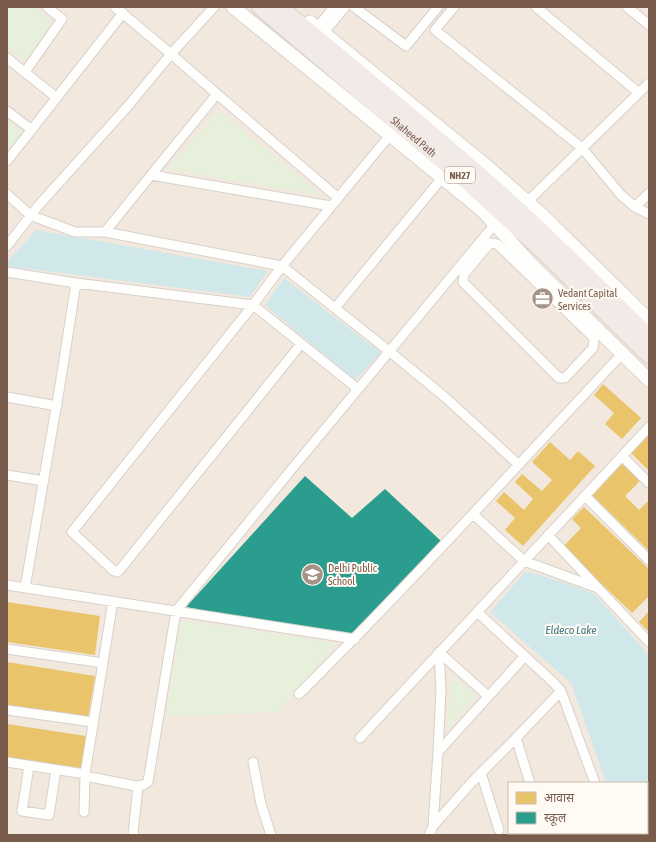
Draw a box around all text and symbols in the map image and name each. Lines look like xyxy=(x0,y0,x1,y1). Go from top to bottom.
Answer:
street label: Shaheed Path xyxy=(388,114,439,159)
road number: NH27 xyxy=(445,167,475,183)
office icon: Vedant Capital Services xyxy=(530,286,556,312)
place label: Vedant Capital Services xyxy=(558,287,617,312)
school or university icon: Delhi Public School xyxy=(300,561,326,587)
place label: Delhi Public School xyxy=(328,562,378,587)
water label: Eldeco Lake xyxy=(545,623,597,637)
legend xyxy=(508,782,648,834)
text: आवास xyxy=(544,791,575,805)
text: स्कूल xyxy=(544,811,567,826)

